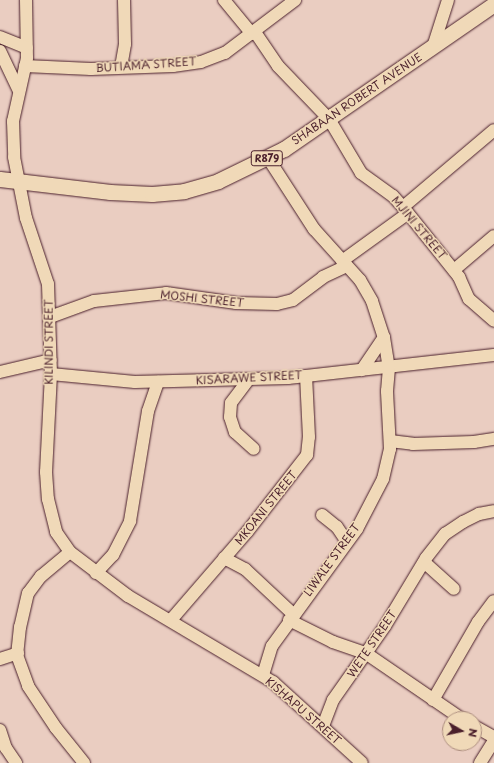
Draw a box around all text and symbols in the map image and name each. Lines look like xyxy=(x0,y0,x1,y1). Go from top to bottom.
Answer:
street label: SHABAAN ROBERT AVENUE xyxy=(289,50,425,148)
street label: BUTIAMA STREET xyxy=(95,55,197,75)
road number: R879 xyxy=(250,150,284,166)
street label: MJINI STREET xyxy=(389,194,449,262)
street label: MOSHI STREET xyxy=(159,288,245,310)
street label: KILINDI STREET xyxy=(42,299,56,385)
street label: KISARAWE STREET xyxy=(195,369,303,387)
street label: MKOANI STREET xyxy=(232,468,300,548)
street label: LIWALE STREET xyxy=(301,520,363,600)
street label: WETE STREET xyxy=(344,607,400,681)
street label: KISHAPU STREET xyxy=(262,674,344,748)
north arrow xyxy=(442,711,482,751)
text: N xyxy=(464,727,482,738)

